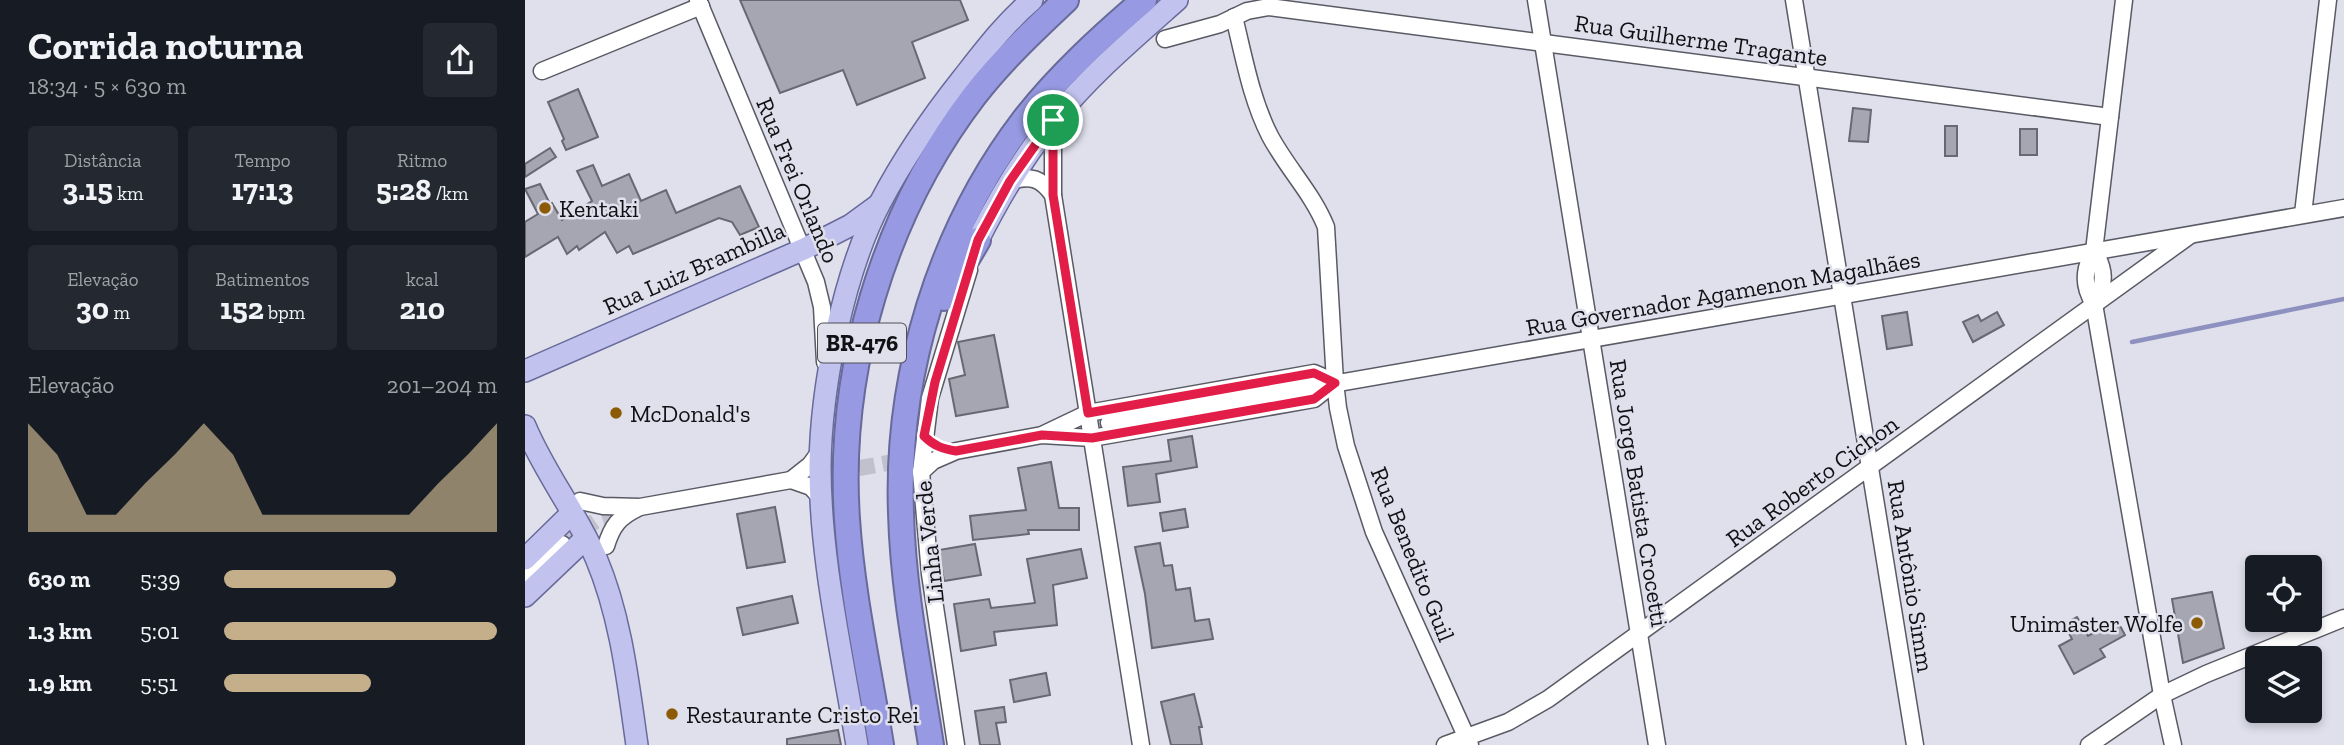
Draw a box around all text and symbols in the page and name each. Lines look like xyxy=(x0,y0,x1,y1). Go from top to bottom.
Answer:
street label: Rua Guilherme Tragante xyxy=(1573,8,1829,72)
text: Corrida noturna xyxy=(28,23,304,69)
button: share xyxy=(423,23,497,97)
text: 18:34 · 5 × 630 m xyxy=(28,72,186,100)
pin xyxy=(1023,90,1083,150)
street label: Rua Frei Orlando xyxy=(750,93,846,267)
icon: arrive xyxy=(1034,101,1072,139)
text: Distância xyxy=(64,149,142,172)
text: Tempo xyxy=(234,149,291,172)
text: Ritmo xyxy=(397,149,447,172)
text: 3.15 xyxy=(62,172,113,208)
text: 17:13 xyxy=(232,172,293,208)
text: 5:28 xyxy=(376,172,431,208)
text: km xyxy=(113,182,143,205)
text: /km xyxy=(431,182,468,205)
place label: Kentaki xyxy=(559,194,639,223)
marker: Kentaki xyxy=(537,200,553,216)
street label: Rua Luiz Brambilla xyxy=(599,215,790,321)
street label: Rua Governador Agamenon Magalhães xyxy=(1524,244,1922,342)
text: Elevação xyxy=(67,268,139,291)
text: Batimentos xyxy=(215,268,310,291)
text: kcal xyxy=(406,268,438,291)
text: 30 xyxy=(76,291,109,327)
text: 152 xyxy=(220,291,264,327)
text: 210 xyxy=(399,291,445,327)
text: m xyxy=(109,301,130,324)
text: bpm xyxy=(264,301,305,324)
road number: BR-476 xyxy=(818,324,906,362)
street label: Rua Jorge Batista Crocetti xyxy=(1604,357,1675,629)
text: Elevação xyxy=(28,371,114,399)
text: 201–204 m xyxy=(387,371,497,399)
place label: McDonald's xyxy=(630,399,750,428)
marker: McDonald's xyxy=(608,405,624,421)
street label: Rua Roberto Cichon xyxy=(1720,409,1904,553)
street label: Rua Benedito Guil xyxy=(1365,462,1461,646)
street label: Rua Antônio Simm xyxy=(1881,478,1941,674)
street label: Linha Verde xyxy=(908,479,950,605)
map controls xyxy=(2245,555,2322,723)
button: locate xyxy=(2245,555,2322,632)
text: 630 m xyxy=(28,565,90,593)
text: 5:39 xyxy=(140,565,180,593)
place label: Unimaster Wolfe xyxy=(2010,609,2183,638)
marker: Unimaster Wolfe xyxy=(2189,615,2205,631)
text: 1.3 km xyxy=(28,617,92,645)
text: 5:01 xyxy=(140,617,179,645)
button: layers xyxy=(2245,646,2322,723)
text: 1.9 km xyxy=(28,669,92,697)
text: 5:51 xyxy=(140,669,178,697)
place label: Restaurante Cristo Rei xyxy=(686,700,920,729)
marker: Restaurante Cristo Rei xyxy=(664,706,680,722)

